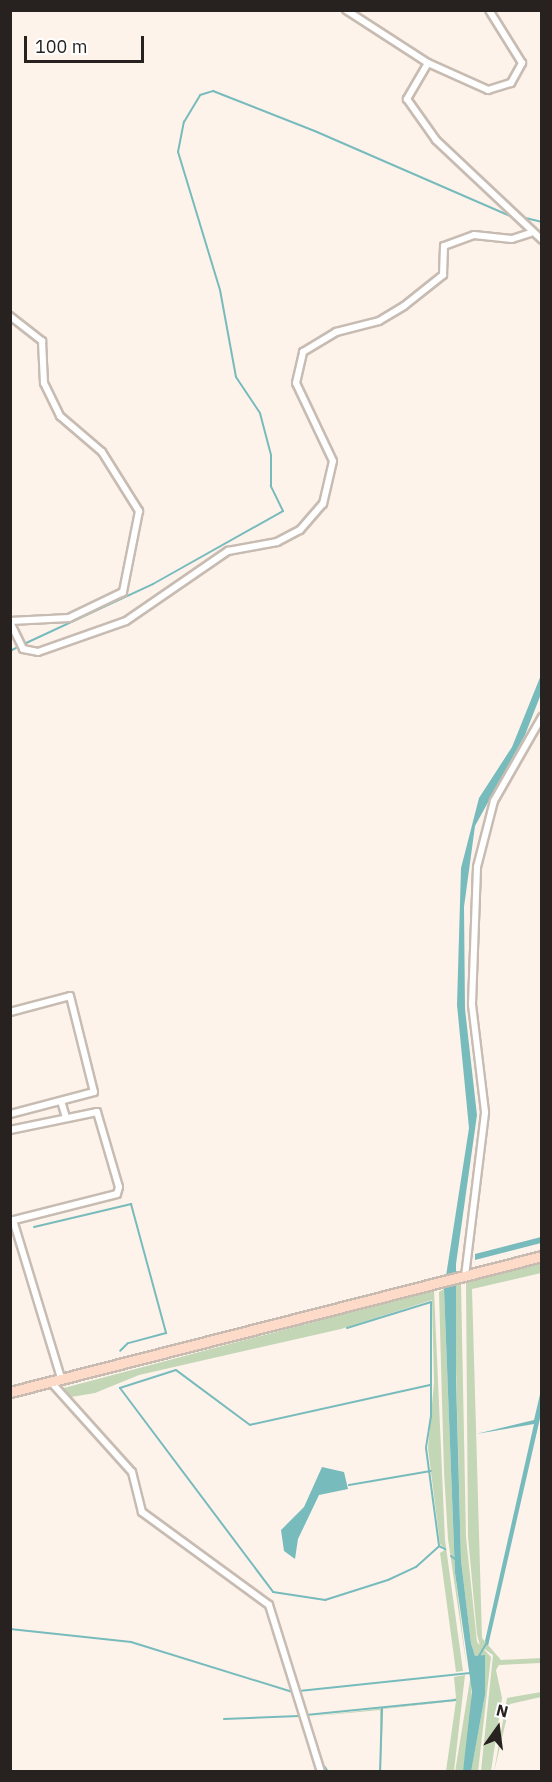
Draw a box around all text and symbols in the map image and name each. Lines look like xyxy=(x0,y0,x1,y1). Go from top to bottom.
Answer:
scale bar xyxy=(27,24,147,62)
text: 100 m xyxy=(35,35,87,58)
north arrow xyxy=(468,1698,528,1758)
text: N xyxy=(494,1699,510,1722)

